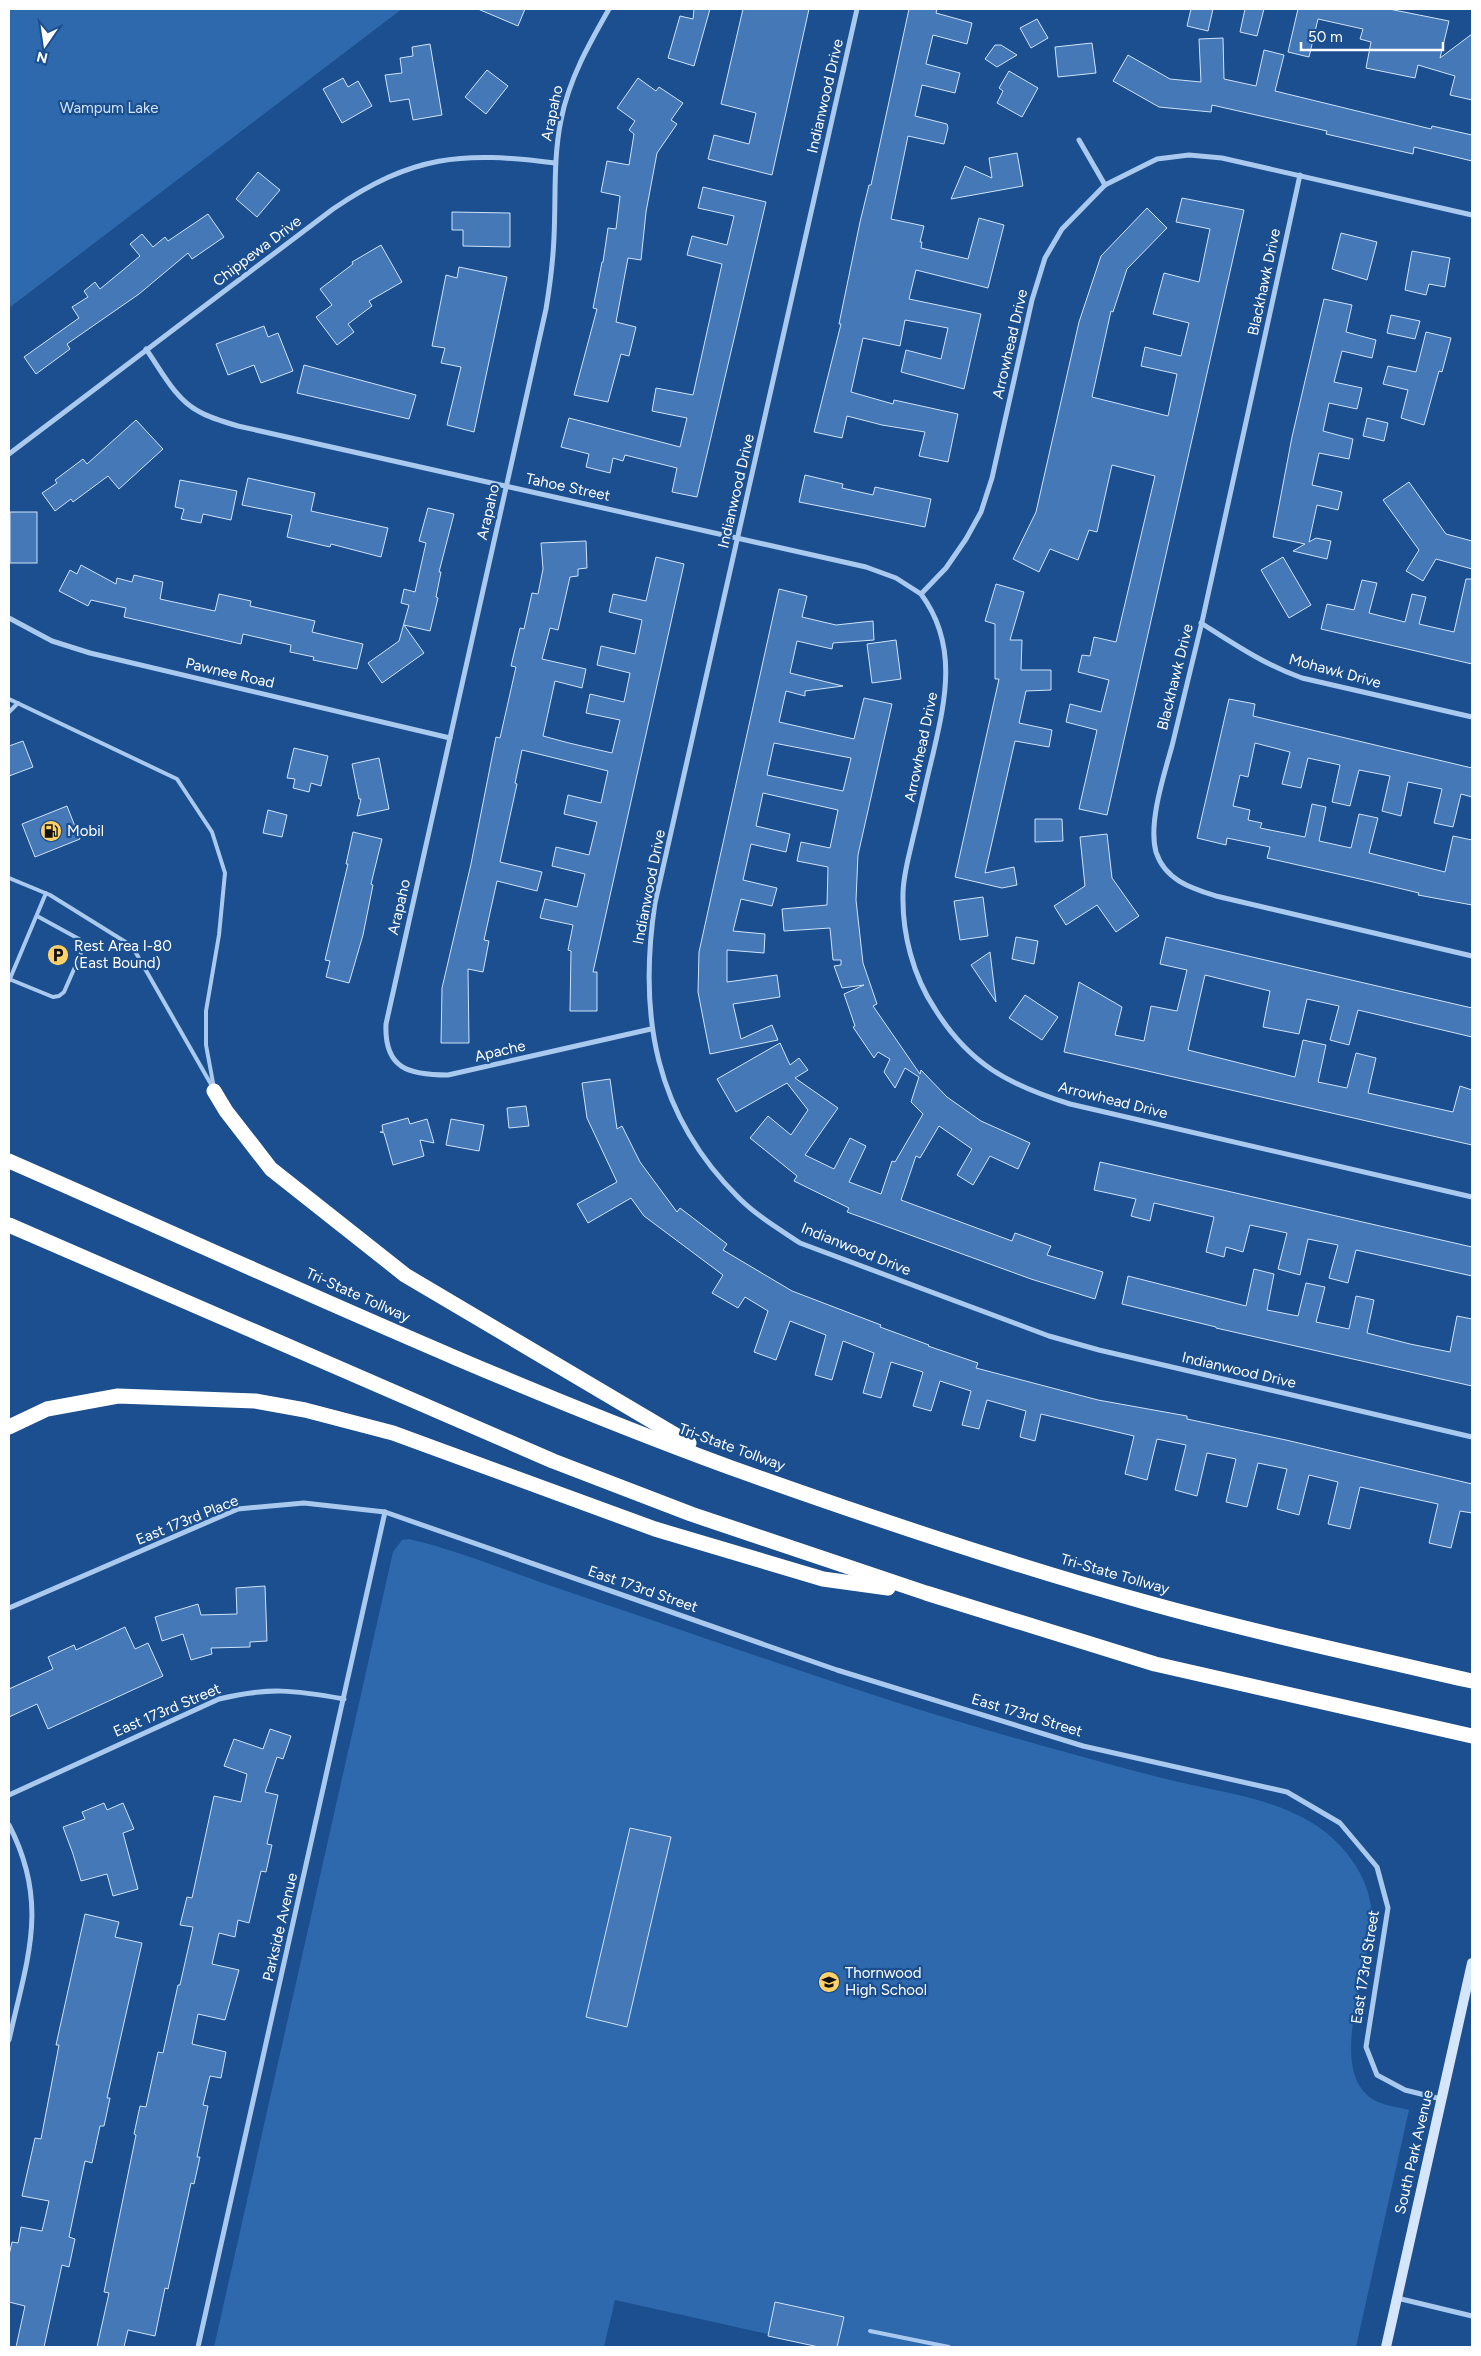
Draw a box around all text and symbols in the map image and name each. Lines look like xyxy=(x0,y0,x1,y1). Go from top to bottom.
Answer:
north arrow xyxy=(20,20,70,70)
scale bar xyxy=(1301,20,1444,52)
text: 50 m xyxy=(1308,28,1343,46)
street label: Indianwood Drive xyxy=(803,37,847,155)
text: N xyxy=(35,48,49,67)
street label: Arapaho xyxy=(537,83,567,142)
park label: Wampum Lake xyxy=(60,99,158,117)
street label: Chippewa Drive xyxy=(209,212,305,290)
street label: Blackhawk Drive xyxy=(1244,227,1284,337)
street label: Arrowhead Drive xyxy=(989,287,1031,401)
street label: Indianwood Drive xyxy=(714,432,758,550)
street label: Tahoe Street xyxy=(524,469,612,505)
street label: Arapaho xyxy=(473,482,503,542)
street label: Blackhawk Drive xyxy=(1153,622,1197,732)
street label: Mohawk Drive xyxy=(1287,650,1383,692)
street label: Pawnee Road xyxy=(184,654,276,692)
street label: Arrowhead Drive xyxy=(901,690,941,804)
fuel station icon: Mobil xyxy=(39,819,63,843)
place label: Mobil xyxy=(67,822,104,840)
street label: Indianwood Drive xyxy=(629,828,669,946)
street label: Arapaho xyxy=(384,877,414,937)
place label: Rest Area I-80 (East Bound) xyxy=(74,937,172,972)
parking icon: Rest Area I-80 (East Bound) xyxy=(46,943,70,967)
street label: Apache xyxy=(473,1036,527,1066)
street label: Arrowhead Drive xyxy=(1057,1078,1169,1122)
street label: Indianwood Drive xyxy=(798,1219,914,1279)
street label: Tri-State Tollway xyxy=(303,1264,413,1326)
street label: Indianwood Drive xyxy=(1180,1348,1298,1392)
street label: Tri-State Tollway xyxy=(676,1419,788,1475)
street label: East 173rd Place xyxy=(133,1491,241,1549)
street label: Tri-State Tollway xyxy=(1059,1550,1171,1598)
street label: East 173rd Street xyxy=(586,1562,701,1616)
street label: East 173rd Street xyxy=(111,1679,224,1741)
street label: East 173rd Street xyxy=(969,1690,1085,1740)
street label: Parkside Avenue xyxy=(259,1871,301,1983)
street label: East 173rd Street xyxy=(1347,1909,1383,2025)
place label: Thornwood High School xyxy=(845,1964,927,1999)
school or university icon: Thornwood High School xyxy=(817,1970,841,1994)
street label: South Park Avenue xyxy=(1391,2088,1437,2216)

